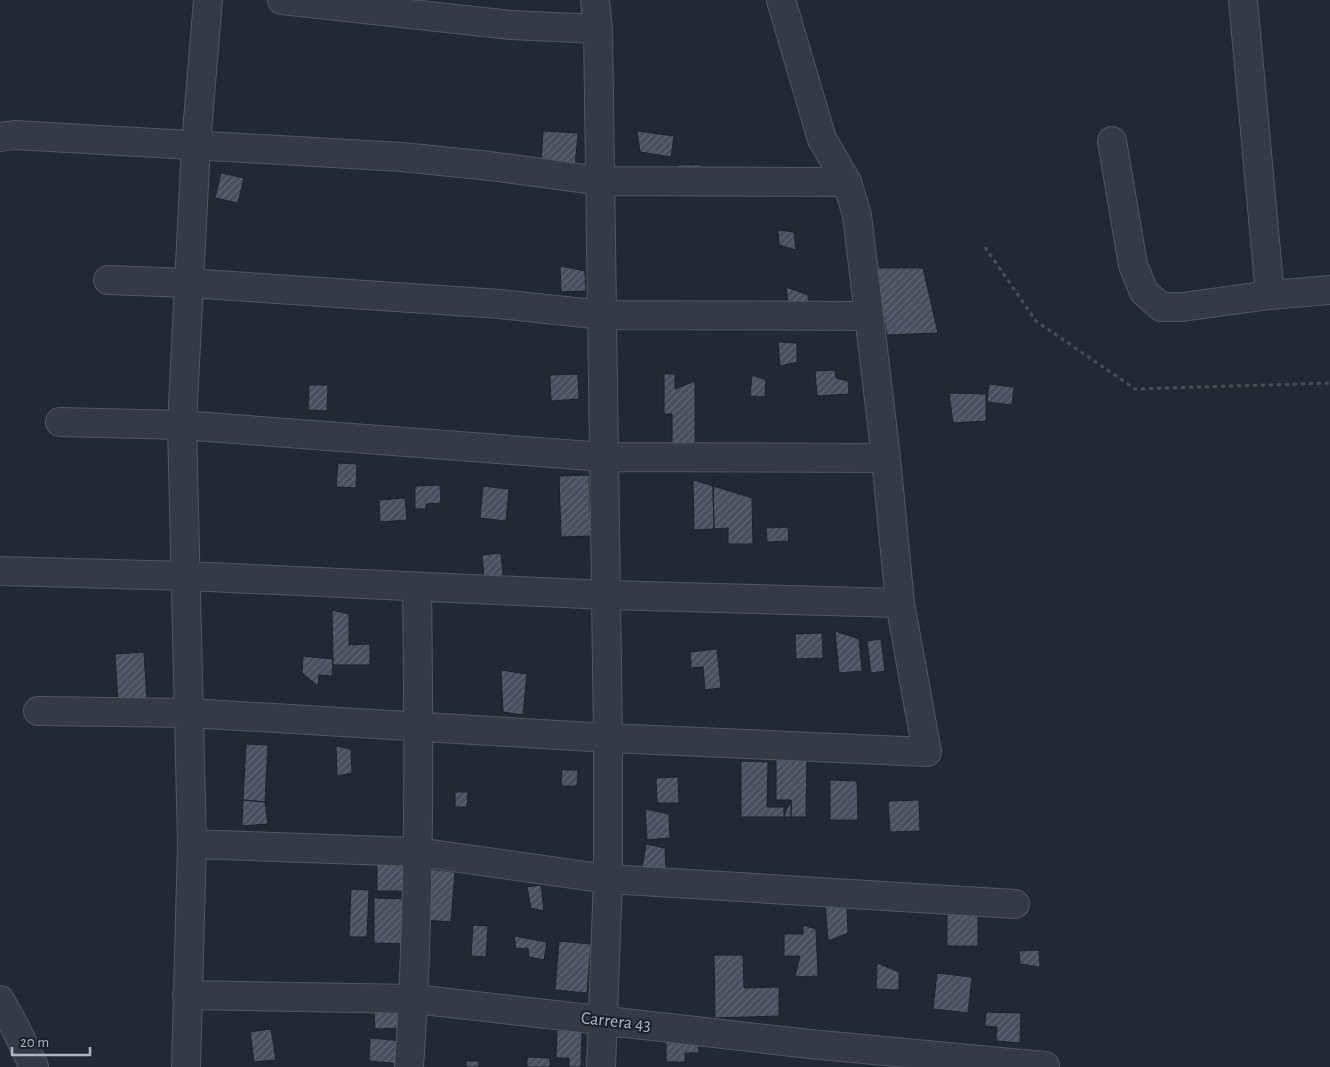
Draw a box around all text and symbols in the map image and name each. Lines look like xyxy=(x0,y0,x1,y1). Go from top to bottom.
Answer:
street label: Carrera 43 xyxy=(580,1009,652,1035)
scale bar xyxy=(12,1024,90,1056)
text: 20 m xyxy=(20,1035,49,1050)

